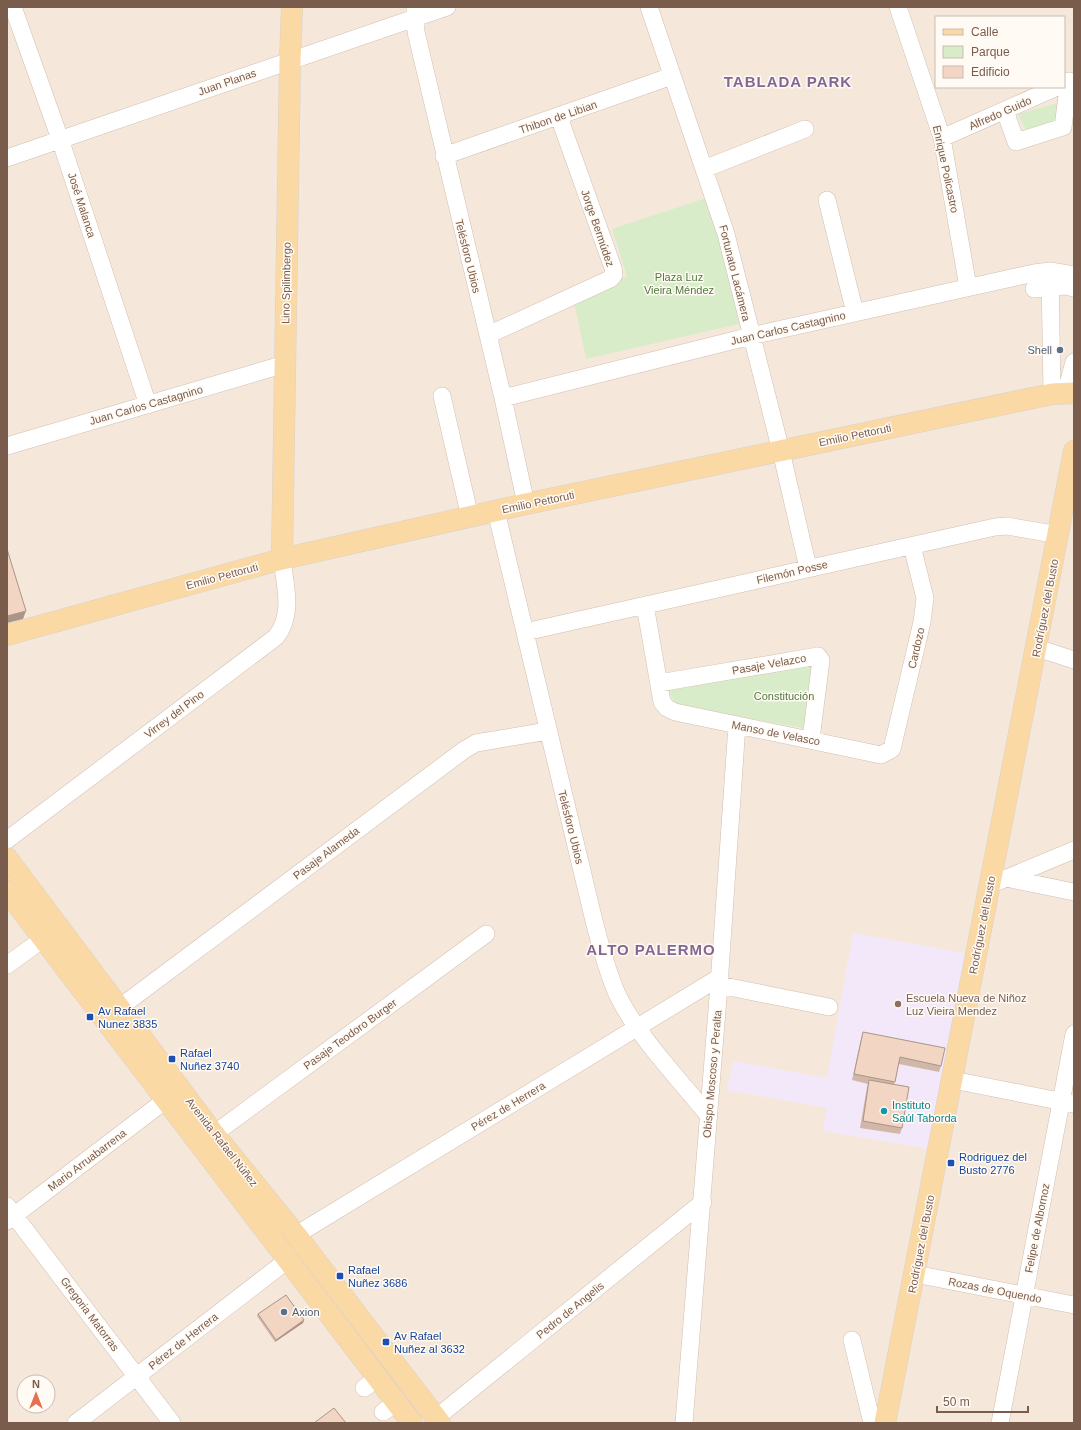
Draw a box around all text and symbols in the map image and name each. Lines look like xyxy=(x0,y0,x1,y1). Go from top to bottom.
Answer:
legend xyxy=(935,16,1065,88)
text: Calle xyxy=(971,25,999,39)
text: Parque xyxy=(971,45,1010,59)
text: Edificio xyxy=(971,65,1010,79)
street label: Juan Planas xyxy=(196,66,258,98)
district label: TABLADA PARK xyxy=(724,73,852,90)
street label: Alfredo Guido xyxy=(967,94,1033,132)
street label: Thibon de Libian xyxy=(518,98,598,136)
street label: Enrique Policastro xyxy=(931,124,961,214)
street label: José Malanca xyxy=(66,171,98,240)
street label: Jorge Bermúdez xyxy=(579,188,617,268)
street label: Telésforo Ubios xyxy=(453,218,483,295)
street label: Fortunato Lacámera xyxy=(717,223,753,323)
street label: Lino Spilimbergo xyxy=(279,242,293,324)
park label: Plaza Luz Vieira Méndez xyxy=(644,271,714,296)
street label: Juan Carlos Castagnino xyxy=(729,309,847,347)
place label: Shell xyxy=(1028,344,1052,356)
marker: Shell xyxy=(1055,345,1065,355)
street label: Juan Carlos Castagnino xyxy=(88,383,204,427)
street label: Emilio Pettoruti xyxy=(818,421,892,449)
street label: Emilio Pettoruti xyxy=(501,488,575,516)
street label: Filemón Posse xyxy=(755,558,829,586)
street label: Rodríguez del Busto xyxy=(1030,558,1060,658)
street label: Emilio Pettoruti xyxy=(185,561,259,591)
street label: Cardozo xyxy=(905,626,927,670)
street label: Pasaje Velazco xyxy=(731,652,807,676)
street label: Virrey del Pino xyxy=(142,688,206,740)
park label: Constitución xyxy=(754,690,814,702)
street label: Manso de Velasco xyxy=(731,719,821,747)
street label: Telésforo Ubios xyxy=(556,789,586,866)
street label: Pasaje Alameda xyxy=(291,824,362,882)
street label: Rodríguez del Busto xyxy=(967,875,997,975)
district label: ALTO PALERMO xyxy=(586,941,716,958)
place label: Escuela Nueva de Niñoz Luz Vieira Mendez xyxy=(906,992,1026,1017)
street label: Pasaje Teodoro Burger xyxy=(301,996,399,1072)
marker: Escuela Nueva de Niñoz Luz Vieira Mendez xyxy=(893,999,903,1009)
place label: Av Rafael Nunez 3835 xyxy=(98,1005,157,1030)
street label: Obispo Moscoso y Peralta xyxy=(700,1009,724,1138)
marker: Av Rafael Nunez 3835 xyxy=(85,1012,95,1022)
place label: Rafael Nuñez 3740 xyxy=(180,1047,239,1072)
marker: Rafael Nuñez 3740 xyxy=(167,1054,177,1064)
street label: Pérez de Herrera xyxy=(469,1079,548,1133)
street label: Avenida Rafael Núñez xyxy=(184,1095,260,1189)
place label: Instituto Saúl Taborda xyxy=(892,1099,958,1124)
marker: Instituto Saúl Taborda xyxy=(879,1106,889,1116)
street label: Mario Arruabarrena xyxy=(46,1126,129,1193)
place label: Rodriguez del Busto 2776 xyxy=(959,1151,1027,1176)
marker: Rodriguez del Busto 2776 xyxy=(946,1158,956,1168)
street label: Felipe de Albornoz xyxy=(1022,1182,1052,1274)
street label: Rodríguez del Busto xyxy=(906,1194,936,1294)
place label: Rafael Nuñez 3686 xyxy=(348,1264,407,1289)
marker: Rafael Nuñez 3686 xyxy=(335,1271,345,1281)
street label: Gregoria Matorras xyxy=(58,1275,122,1354)
street label: Rozas de Oquendo xyxy=(947,1275,1043,1305)
street label: Pedro de Angelis xyxy=(534,1279,606,1341)
place label: Axion xyxy=(292,1306,320,1318)
marker: Axion xyxy=(279,1307,289,1317)
street label: Pérez de Herrera xyxy=(146,1310,221,1372)
place label: Av Rafael Nuñez al 3632 xyxy=(394,1330,465,1355)
marker: Av Rafael Nuñez al 3632 xyxy=(381,1337,391,1347)
north arrow xyxy=(16,1374,56,1414)
text: N xyxy=(32,1378,40,1390)
scale bar xyxy=(937,1388,1028,1414)
text: 50 m xyxy=(943,1395,970,1409)

